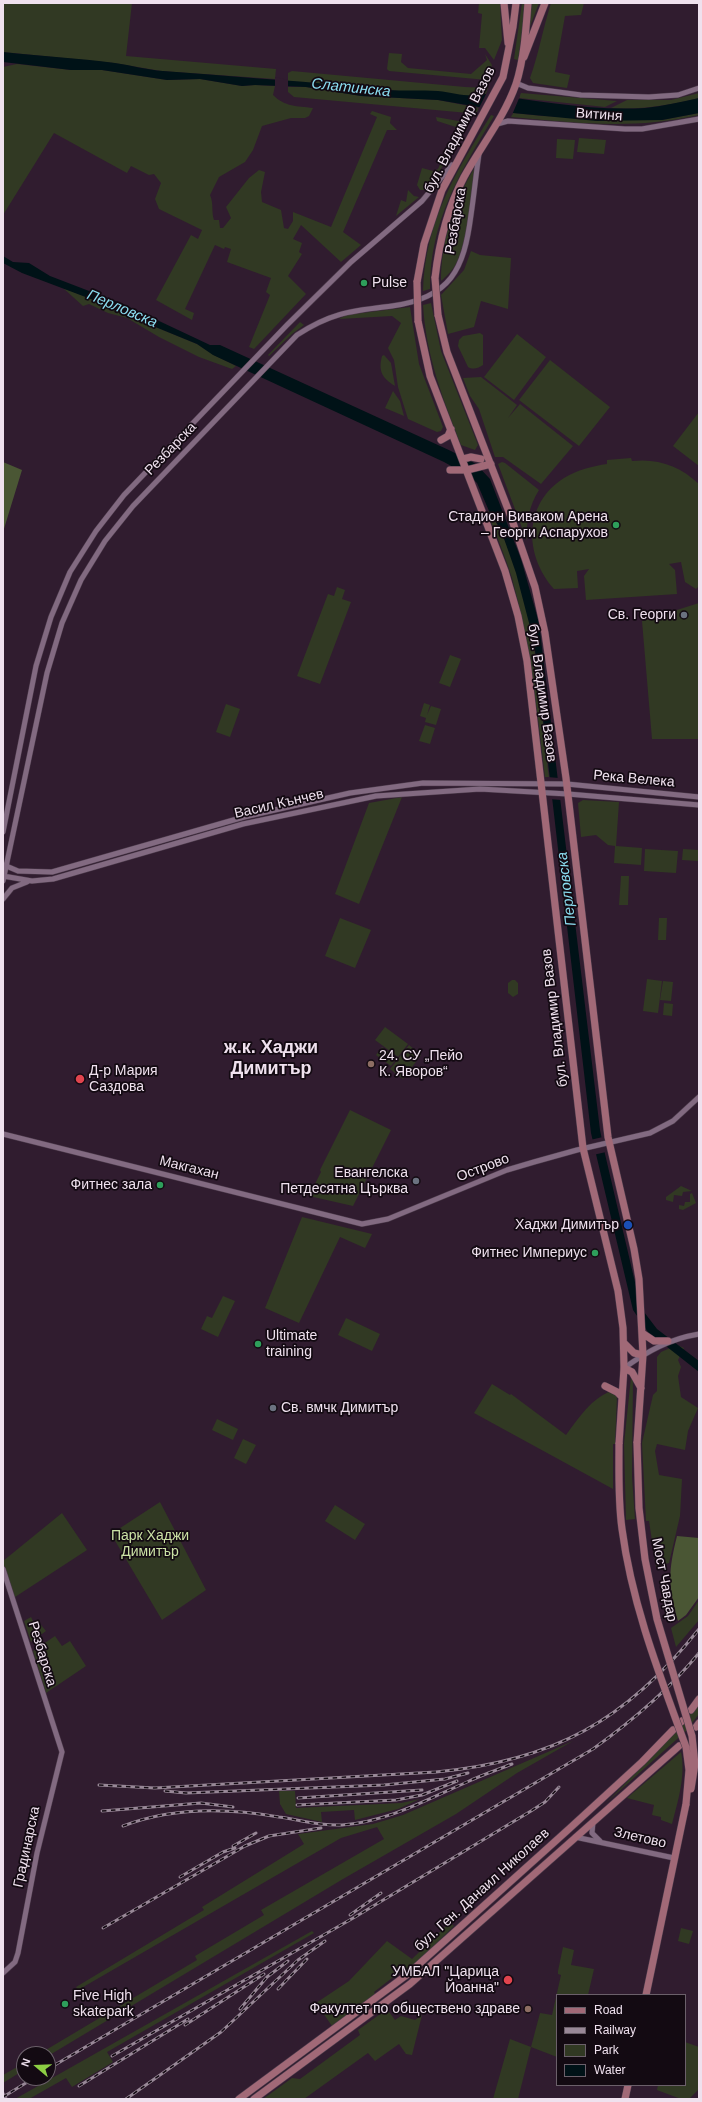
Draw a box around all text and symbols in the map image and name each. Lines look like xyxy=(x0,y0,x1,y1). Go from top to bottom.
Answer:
street label: бул. Владимир Вазов xyxy=(421,64,499,196)
water label: Слатинска xyxy=(310,75,392,101)
street label: Витиня xyxy=(575,105,623,125)
street label: Резбарска xyxy=(442,187,470,255)
place label: Pulse xyxy=(372,275,407,291)
marker: Pulse xyxy=(359,278,369,288)
water label: Перловска xyxy=(84,286,160,332)
street label: Резбарска xyxy=(142,419,200,479)
place label: Стадион Виваком Арена – Георги Аспарухов xyxy=(448,509,608,542)
marker: Стадион Виваком Арена – Георги Аспарухов xyxy=(611,520,621,530)
place label: Св. Георги xyxy=(608,607,676,623)
marker: Св. Георги xyxy=(679,610,689,620)
street label: бул. Владимир Вазов xyxy=(524,623,560,763)
street label: Река Велека xyxy=(593,767,675,791)
street label: Васил Кънчев xyxy=(233,786,325,822)
water label: Перловска xyxy=(554,851,580,927)
street label: бул. Владимир Вазов xyxy=(538,948,572,1088)
district label: ж.к. Хаджи Димитър xyxy=(224,1037,318,1080)
place label: 24. СУ „Пейо К. Яворов“ xyxy=(379,1048,463,1080)
marker: 24. СУ „Пейо К. Яворов“ xyxy=(366,1059,376,1069)
place label: Д-р Мария Саздова xyxy=(89,1063,158,1096)
marker: Д-р Мария Саздова xyxy=(74,1073,86,1085)
street label: Острово xyxy=(454,1150,512,1186)
street label: Макгахан xyxy=(158,1153,220,1183)
place label: Евангелска Петдесятна Църква xyxy=(280,1165,408,1198)
marker: Евангелска Петдесятна Църква xyxy=(411,1176,421,1186)
place label: Фитнес зала xyxy=(71,1177,152,1193)
marker: Фитнес зала xyxy=(155,1180,165,1190)
place label: Хаджи Димитър xyxy=(515,1217,619,1233)
marker: Хаджи Димитър xyxy=(622,1219,634,1231)
place label: Фитнес Империус xyxy=(471,1245,587,1261)
marker: Фитнес Империус xyxy=(590,1248,600,1258)
place label: Ultimate training xyxy=(266,1328,317,1360)
marker: Ultimate training xyxy=(253,1339,263,1349)
place label: Св. вмчк Димитър xyxy=(281,1400,398,1416)
marker: Св. вмчк Димитър xyxy=(268,1403,278,1413)
park label: Парк Хаджи Димитър xyxy=(111,1528,189,1560)
street label: Мост Чавдар xyxy=(648,1537,680,1623)
street label: Резбарска xyxy=(24,1620,60,1688)
street label: Градинарска xyxy=(10,1805,44,1889)
street label: Злетово xyxy=(612,1824,668,1852)
street label: бул. Ген. Данаил Николаев xyxy=(411,1825,553,1955)
place label: УМБАЛ "Царица Йоанна" xyxy=(392,1964,499,1996)
marker: УМБАЛ "Царица Йоанна" xyxy=(502,1974,514,1986)
place label: Five High skatepark xyxy=(73,1988,134,2020)
legend xyxy=(556,1994,686,2086)
marker: Five High skatepark xyxy=(60,1999,70,2009)
place label: Факултет по обществено здраве xyxy=(310,2001,520,2017)
text: Road xyxy=(594,2003,623,2017)
marker: Факултет по обществено здраве xyxy=(523,2004,533,2014)
text: Railway xyxy=(594,2023,636,2037)
text: Park xyxy=(594,2043,619,2057)
north arrow xyxy=(16,2046,56,2086)
text: N xyxy=(19,2057,33,2068)
text: Water xyxy=(594,2063,626,2077)

